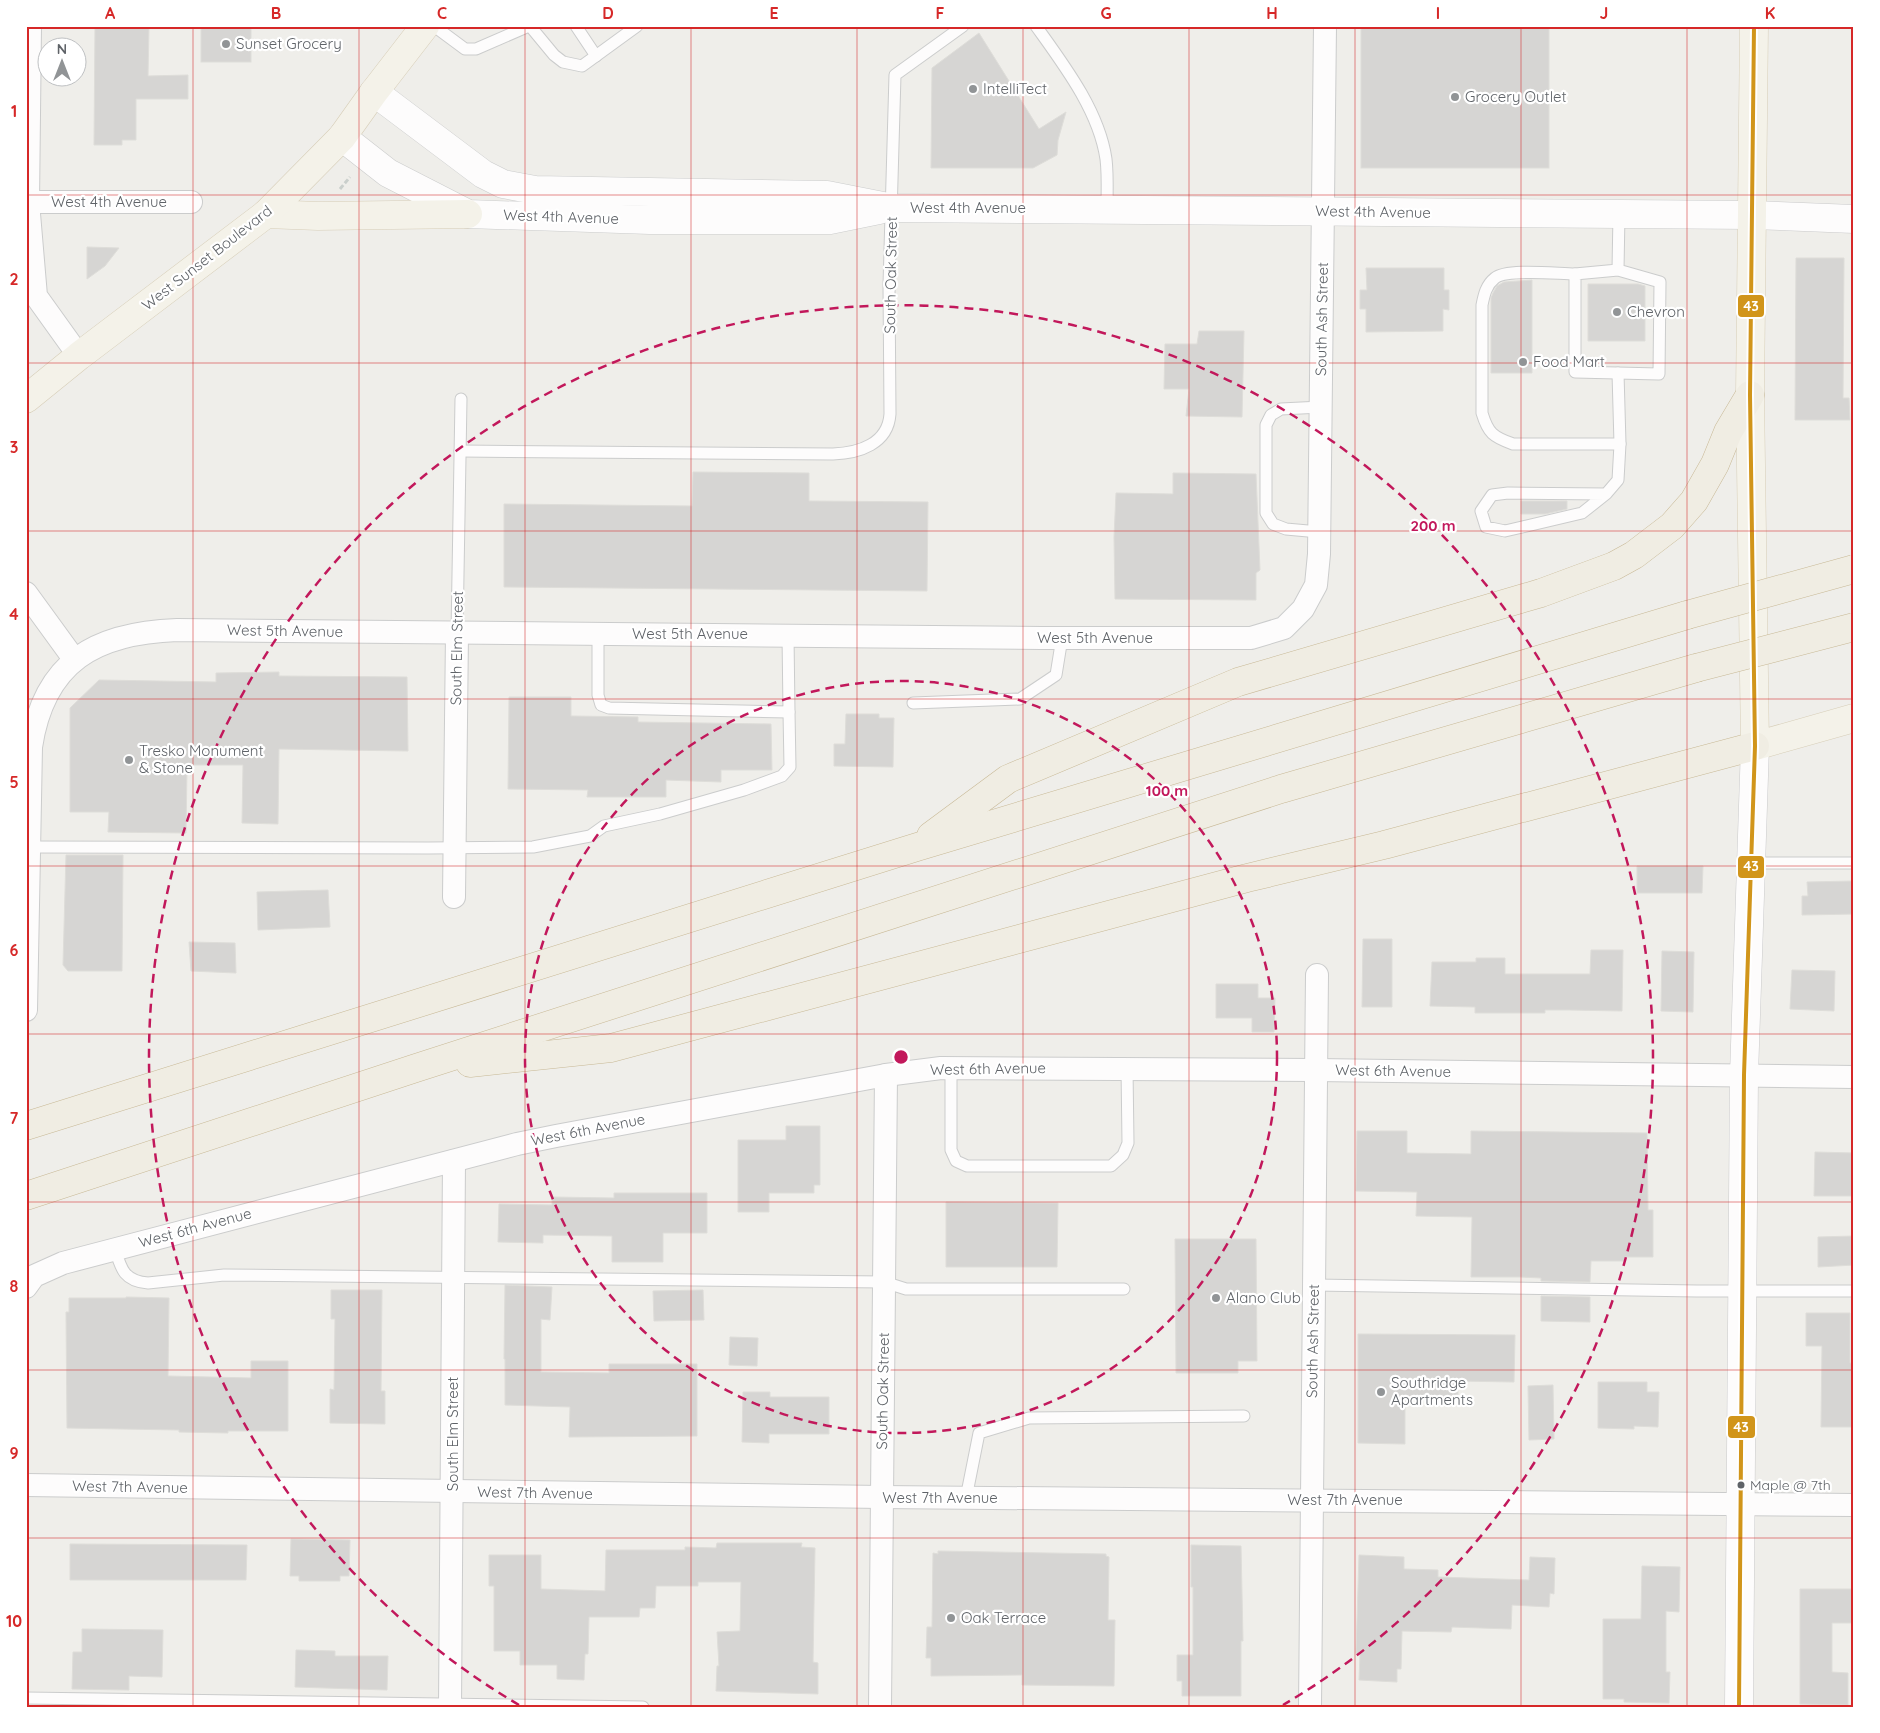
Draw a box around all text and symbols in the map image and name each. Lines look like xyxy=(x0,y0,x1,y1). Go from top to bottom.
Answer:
text: A xyxy=(105,3,116,23)
text: B xyxy=(271,3,281,23)
text: C xyxy=(437,3,447,23)
text: D xyxy=(602,3,614,23)
text: E xyxy=(769,3,779,23)
text: F xyxy=(936,3,945,23)
text: G xyxy=(1100,3,1112,23)
text: H xyxy=(1266,3,1278,23)
text: I xyxy=(1436,3,1440,23)
text: J xyxy=(1600,3,1608,23)
text: K xyxy=(1765,3,1775,23)
place label: Sunset Grocery xyxy=(236,34,342,53)
north arrow xyxy=(38,38,88,88)
marker: Sunset Grocery xyxy=(220,38,232,50)
text: N xyxy=(57,40,67,58)
place label: IntelliTect xyxy=(983,79,1047,98)
marker: IntelliTect xyxy=(967,83,979,95)
place label: Grocery Outlet xyxy=(1465,87,1567,106)
marker: Grocery Outlet xyxy=(1449,91,1461,103)
text: 1 xyxy=(11,101,17,121)
street label: West 4th Avenue xyxy=(51,192,167,211)
street label: West 4th Avenue xyxy=(910,198,1026,217)
street label: West Sunset Boulevard xyxy=(138,201,276,314)
street label: West 4th Avenue xyxy=(1315,201,1431,222)
street label: West 4th Avenue xyxy=(503,205,619,228)
street label: South Oak Street xyxy=(880,216,901,334)
street label: South Ash Street xyxy=(1311,262,1332,376)
text: 2 xyxy=(9,269,19,289)
line badge: 43 xyxy=(1737,294,1765,318)
text: 43 xyxy=(1743,297,1759,315)
place label: Chevron xyxy=(1627,302,1685,321)
marker: Chevron xyxy=(1611,306,1623,318)
place label: Food Mart xyxy=(1533,352,1605,371)
marker: Food Mart xyxy=(1517,356,1529,368)
text: 3 xyxy=(10,437,18,457)
text: 200 m xyxy=(1411,516,1456,535)
street label: South Elm Street xyxy=(446,591,467,705)
text: 4 xyxy=(9,604,19,624)
street label: West 5th Avenue xyxy=(227,620,343,641)
street label: West 5th Avenue xyxy=(632,624,748,643)
street label: West 5th Avenue xyxy=(1037,628,1153,647)
place label: Tresko Monument & Stone xyxy=(139,741,264,777)
marker: Tresko Monument & Stone xyxy=(123,754,135,766)
text: 5 xyxy=(9,772,19,792)
text: 100 m xyxy=(1146,781,1188,800)
line badge: 43 xyxy=(1737,855,1765,879)
text: 43 xyxy=(1743,857,1759,875)
text: 6 xyxy=(10,940,19,960)
centre of rings xyxy=(892,1048,910,1066)
street label: West 6th Avenue xyxy=(930,1058,1046,1079)
street label: West 6th Avenue xyxy=(1335,1060,1451,1081)
text: 7 xyxy=(10,1108,19,1128)
street label: West 6th Avenue xyxy=(529,1109,647,1150)
street label: West 6th Avenue xyxy=(136,1203,253,1252)
text: 8 xyxy=(10,1276,19,1296)
street label: South Ash Street xyxy=(1302,1284,1323,1398)
place label: Alano Club xyxy=(1226,1288,1301,1307)
marker: Alano Club xyxy=(1210,1292,1222,1304)
street label: South Oak Street xyxy=(872,1332,893,1450)
place label: Southridge Apartments xyxy=(1391,1373,1473,1409)
street label: South Elm Street xyxy=(443,1377,462,1491)
marker: Southridge Apartments xyxy=(1375,1386,1387,1398)
line badge: 43 xyxy=(1727,1415,1756,1439)
text: 43 xyxy=(1733,1418,1749,1436)
text: 9 xyxy=(9,1443,19,1463)
street label: West 7th Avenue xyxy=(72,1476,188,1497)
place label: Maple @ 7th xyxy=(1750,1476,1831,1494)
marker: Maple @ 7th xyxy=(1736,1480,1746,1490)
street label: West 7th Avenue xyxy=(477,1482,593,1503)
street label: West 7th Avenue xyxy=(882,1488,998,1507)
street label: West 7th Avenue xyxy=(1287,1490,1403,1509)
place label: Oak Terrace xyxy=(961,1608,1046,1627)
text: 10 xyxy=(6,1611,22,1631)
marker: Oak Terrace xyxy=(945,1612,957,1624)

